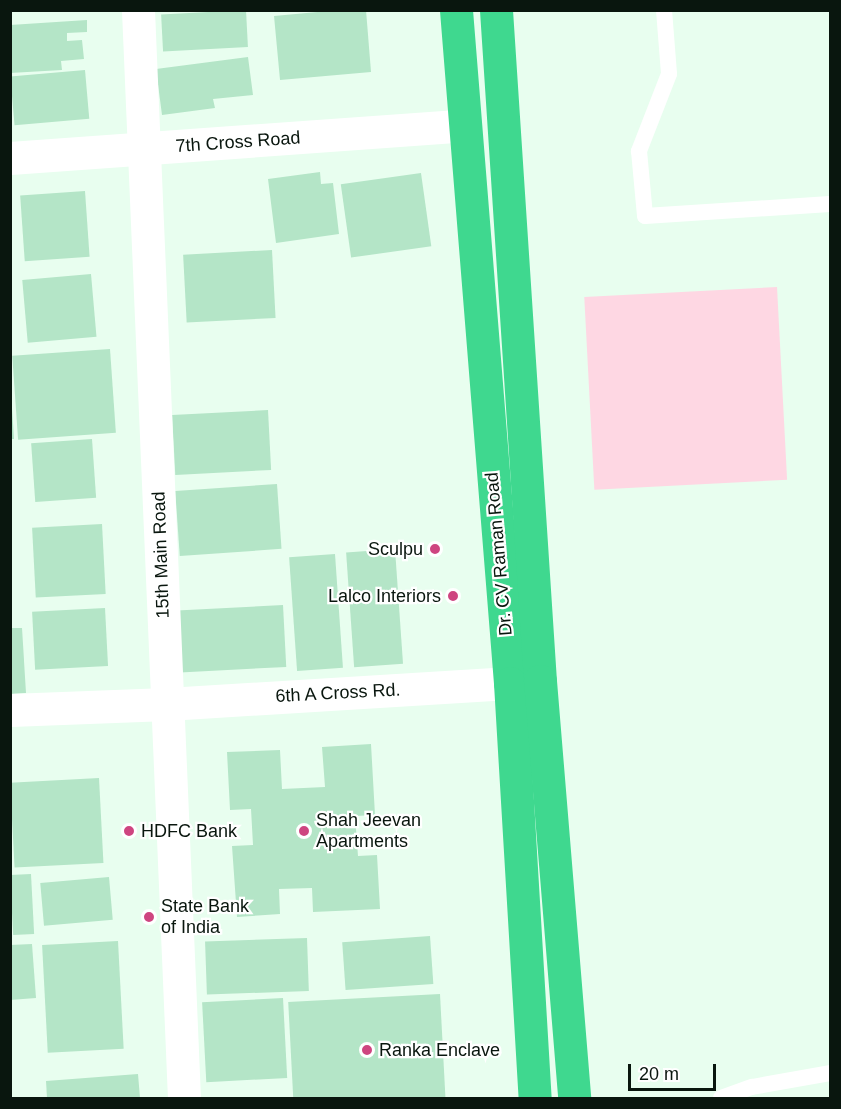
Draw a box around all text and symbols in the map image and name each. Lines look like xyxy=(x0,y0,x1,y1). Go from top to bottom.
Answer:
street label: 7th Cross Road xyxy=(175,127,301,157)
street label: Dr. CV Raman Road xyxy=(481,471,517,637)
street label: 15th Main Road xyxy=(148,491,174,619)
place label: Sculpu xyxy=(368,538,423,560)
marker: Sculpu xyxy=(428,542,442,556)
place label: Lalco Interiors xyxy=(328,585,441,607)
marker: Lalco Interiors xyxy=(446,589,460,603)
street label: 6th A Cross Rd. xyxy=(274,679,402,707)
place label: Shah Jeevan Apartments xyxy=(316,810,421,852)
place label: HDFC Bank xyxy=(141,820,237,842)
marker: HDFC Bank xyxy=(122,824,136,838)
marker: Shah Jeevan Apartments xyxy=(297,824,311,838)
place label: State Bank of India xyxy=(161,896,249,938)
marker: State Bank of India xyxy=(142,910,156,924)
place label: Ranka Enclave xyxy=(379,1039,500,1061)
marker: Ranka Enclave xyxy=(360,1043,374,1057)
scale bar xyxy=(631,1052,720,1090)
text: 20 m xyxy=(639,1064,679,1084)

